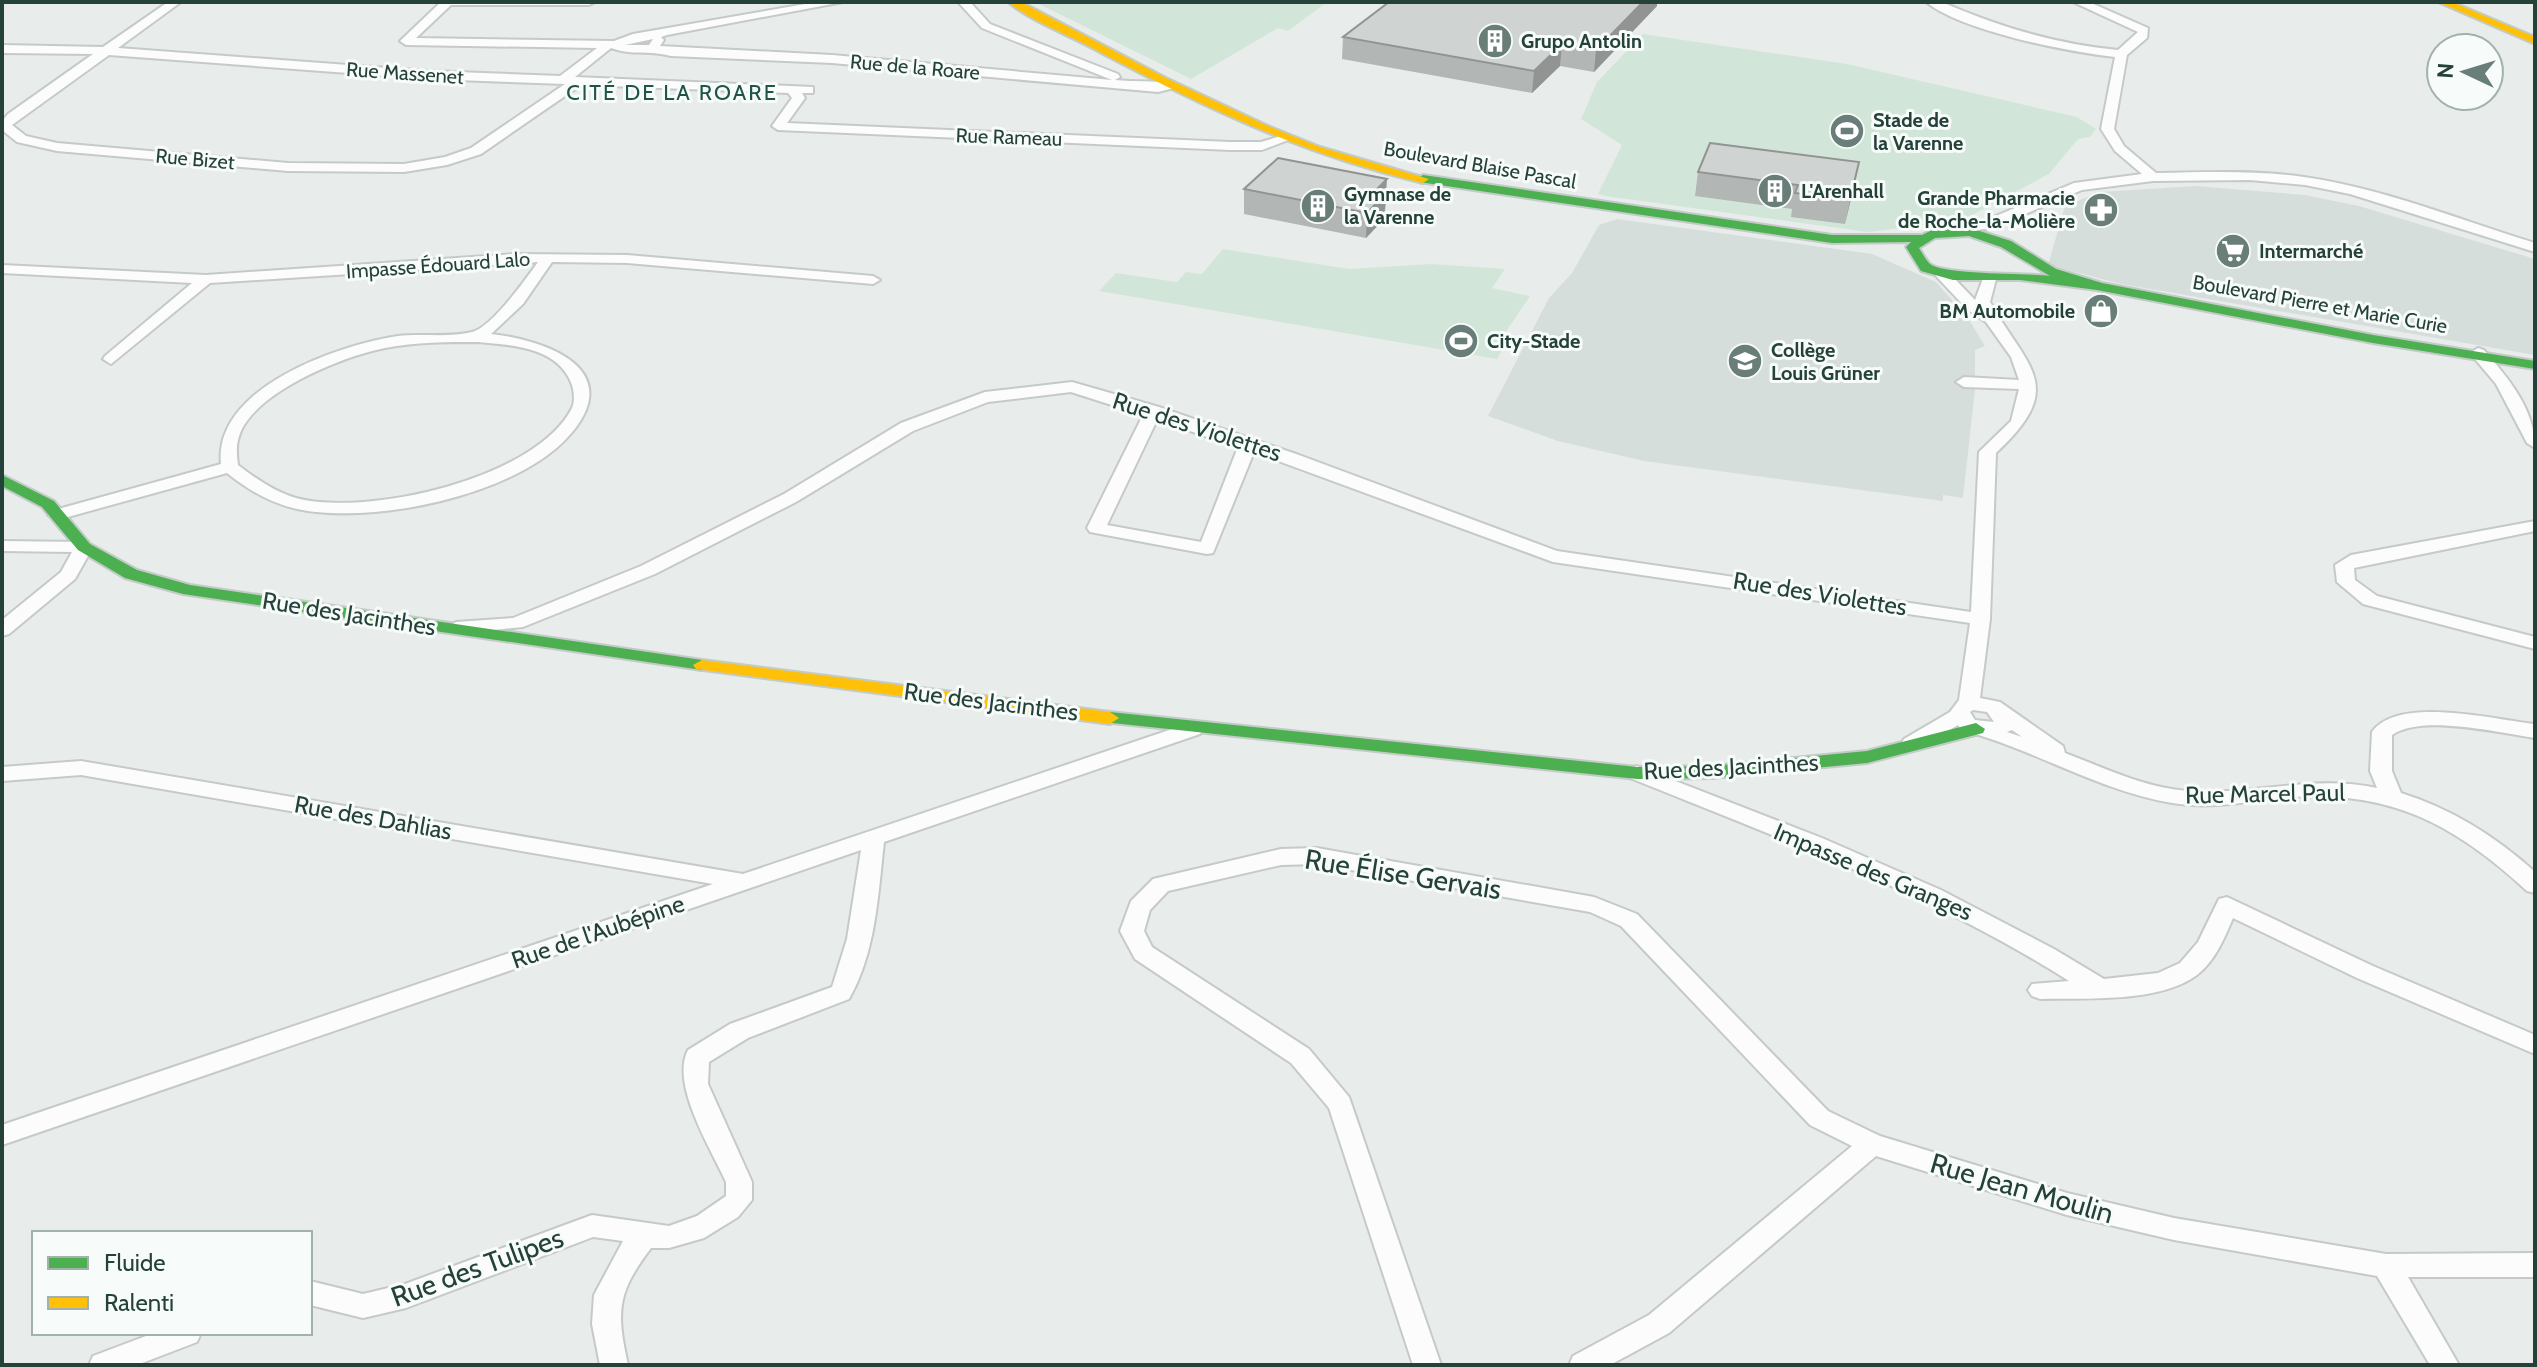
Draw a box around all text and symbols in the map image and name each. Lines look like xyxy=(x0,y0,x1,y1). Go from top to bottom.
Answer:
building icon: Grupo Antolin xyxy=(1476,22,1514,60)
place label: Grupo Antolin xyxy=(1521,29,1642,53)
north arrow xyxy=(2425,32,2505,112)
street label: Rue de la Roare xyxy=(849,49,981,85)
street label: Rue Massenet xyxy=(345,57,465,89)
text: N xyxy=(2432,62,2460,79)
district label: CITÉ DE LA ROARE xyxy=(566,79,778,106)
place label: Stade de la Varenne xyxy=(1873,108,1963,155)
sports icon: Stade de la Varenne xyxy=(1828,112,1866,150)
street label: Rue Rameau xyxy=(955,123,1063,151)
street label: Boulevard Blaise Pascal xyxy=(1382,136,1578,194)
street label: Rue Bizet xyxy=(154,144,236,174)
building icon: L'Arenhall xyxy=(1756,172,1794,210)
place label: L'Arenhall xyxy=(1801,179,1884,203)
place label: Gymnase de la Varenne xyxy=(1344,182,1451,229)
place label: Grande Pharmacie de Roche-la-Molière xyxy=(1898,186,2075,233)
building icon: Gymnase de la Varenne xyxy=(1299,187,1337,225)
pharmacy icon: Grande Pharmacie de Roche-la-Molière xyxy=(2082,191,2120,229)
supermarket icon: Intermarché xyxy=(2214,232,2252,270)
place label: Intermarché xyxy=(2259,239,2363,263)
street label: Impasse Édouard Lalo xyxy=(345,247,531,283)
street label: Boulevard Pierre et Marie Curie xyxy=(2191,270,2449,338)
shop icon: BM Automobile xyxy=(2082,292,2120,330)
place label: BM Automobile xyxy=(1939,299,2075,323)
sports icon: City-Stade xyxy=(1442,322,1480,360)
place label: City-Stade xyxy=(1487,329,1580,353)
place label: Collège Louis Grüner xyxy=(1771,338,1880,385)
school or university icon: Collège Louis Grüner xyxy=(1726,342,1764,380)
street label: Rue des Violettes xyxy=(1109,386,1285,467)
street label: Rue des Violettes xyxy=(1731,565,1909,622)
street label: Rue des Jacinthes xyxy=(260,585,438,642)
street label: Rue des Jacinthes xyxy=(902,676,1080,727)
street label: Rue des Jacinthes xyxy=(1643,747,1819,786)
street label: Rue Marcel Paul xyxy=(2185,778,2345,809)
street label: Rue des Dahlias xyxy=(292,789,454,846)
street label: Impasse des Granges xyxy=(1770,817,1977,926)
street label: Rue Élise Gervais xyxy=(1302,842,1504,906)
street label: Rue de l'Aubépine xyxy=(508,888,688,975)
street label: Rue Jean Moulin xyxy=(1926,1146,2118,1230)
street label: Rue des Tulipes xyxy=(386,1220,568,1314)
legend xyxy=(32,1231,312,1335)
text: Fluide xyxy=(104,1248,166,1277)
text: Ralenti xyxy=(104,1288,174,1317)

